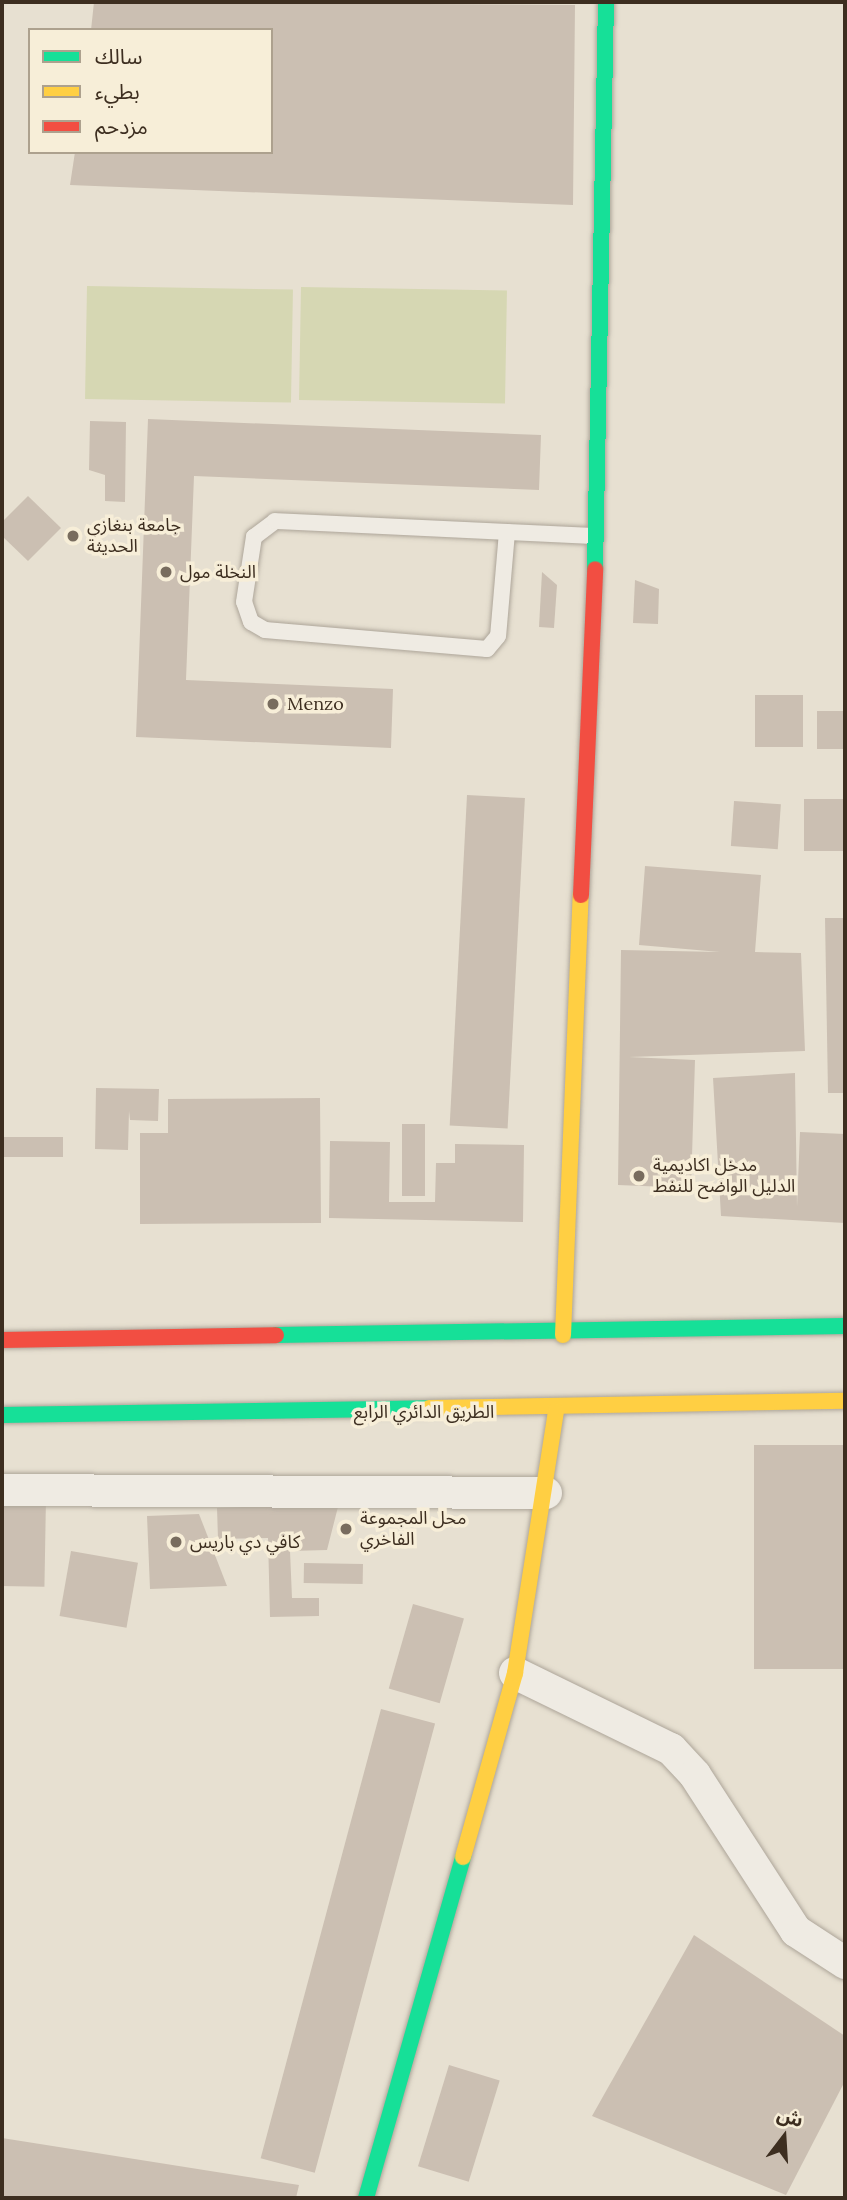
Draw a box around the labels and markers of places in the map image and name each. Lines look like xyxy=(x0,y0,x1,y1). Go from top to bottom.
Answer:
place label: جامعة بنغازي الحديثة xyxy=(87,515,181,558)
marker: جامعة بنغازي الحديثة xyxy=(65,528,81,544)
place label: النخلة مول xyxy=(180,561,256,583)
marker: النخلة مول xyxy=(158,564,174,580)
place label: Menzo xyxy=(287,693,344,715)
marker: Menzo xyxy=(265,696,281,712)
place label: مدخل اكاديمية الدليل الواضح للنفط xyxy=(653,1155,795,1198)
marker: مدخل اكاديمية الدليل الواضح للنفط xyxy=(631,1168,647,1184)
place label: محل المجموعة الفاخري xyxy=(360,1508,466,1550)
marker: محل المجموعة الفاخري xyxy=(338,1521,354,1537)
place label: كافي دي باريس xyxy=(190,1531,300,1553)
marker: كافي دي باريس xyxy=(168,1534,184,1550)

